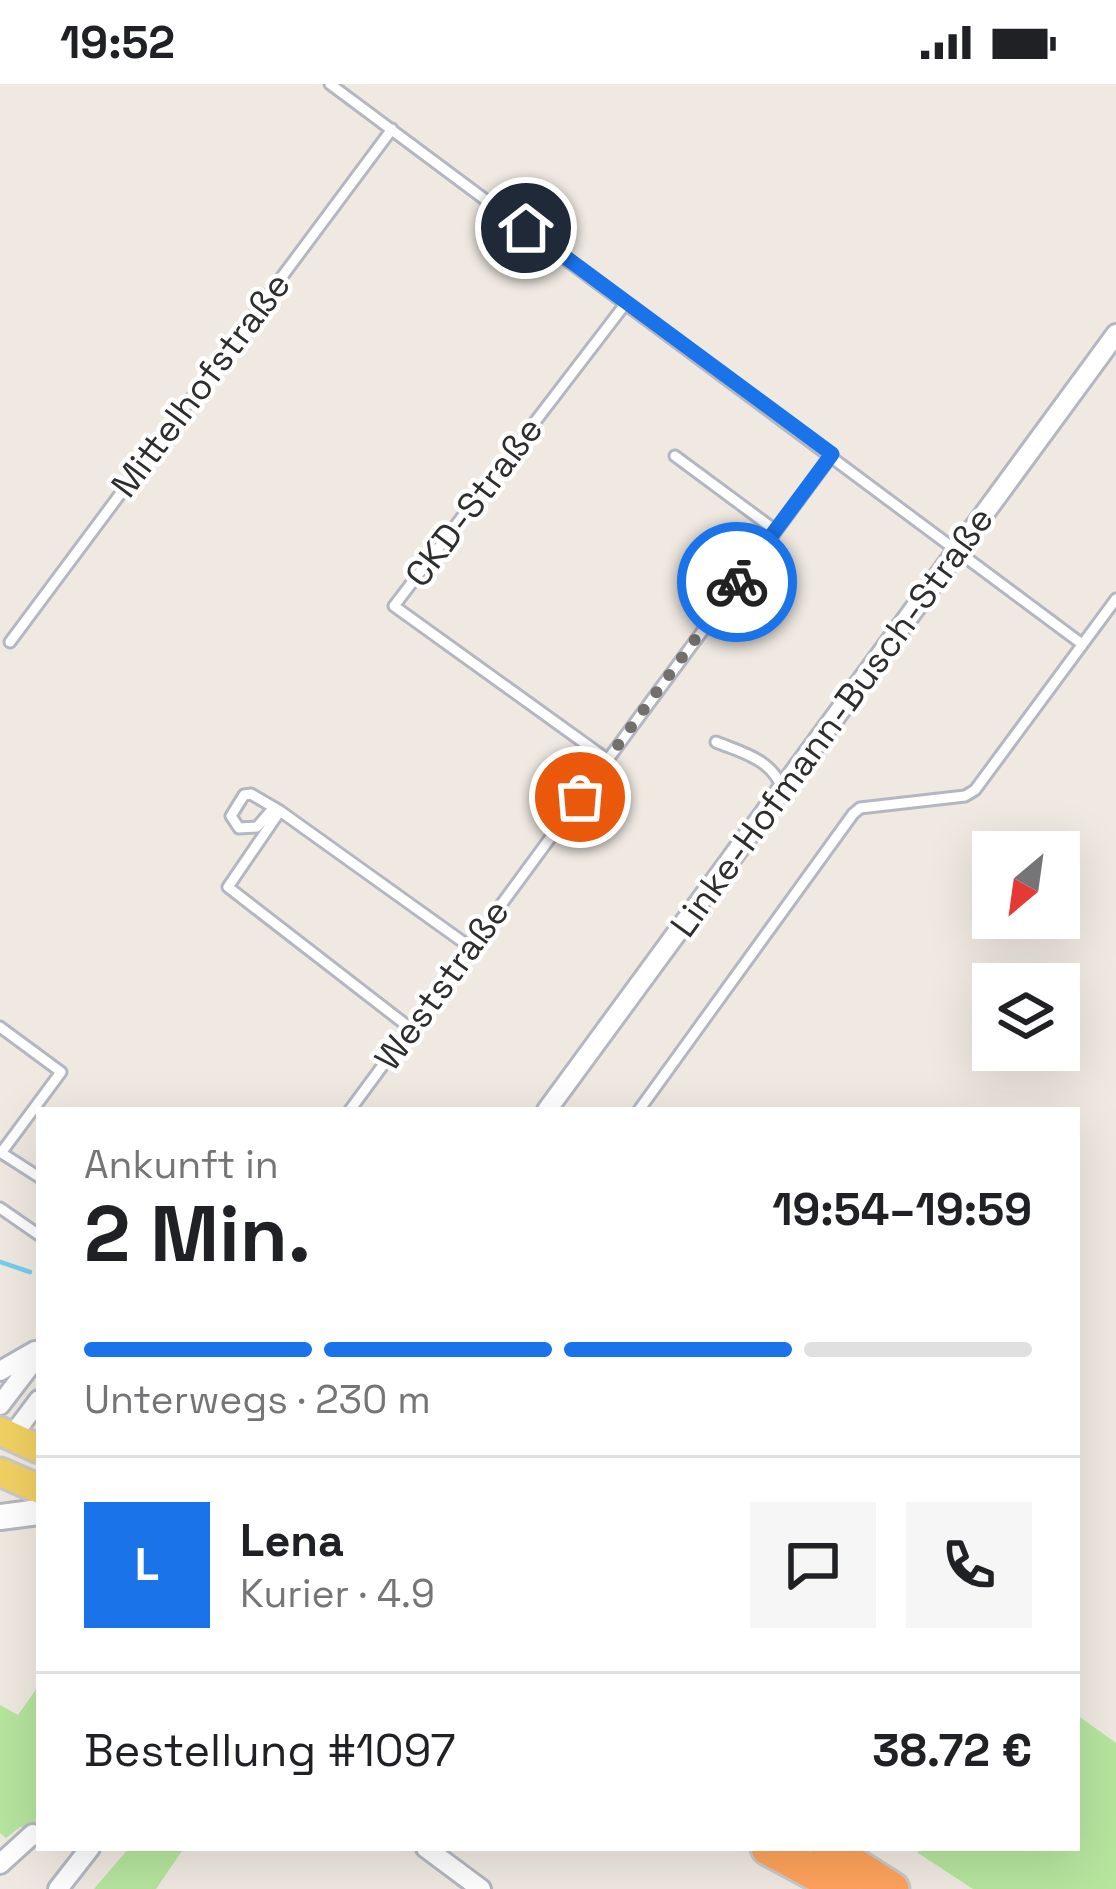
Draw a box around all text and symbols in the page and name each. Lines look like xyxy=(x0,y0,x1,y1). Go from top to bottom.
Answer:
text: 19:52 xyxy=(60,14,175,71)
pin xyxy=(475,177,577,279)
icon: home xyxy=(493,195,559,261)
street label: Mittelhofstraße xyxy=(101,263,301,507)
street label: CKD-Straße xyxy=(395,408,553,596)
street label: Linke-Hofmann-Busch-Straße xyxy=(660,498,1004,946)
courier xyxy=(677,522,797,642)
icon: bike xyxy=(704,549,770,615)
pin xyxy=(529,746,631,848)
icon: bag xyxy=(547,764,613,830)
north arrow xyxy=(972,831,1080,939)
map controls xyxy=(972,831,1080,1071)
street label: Weststraße xyxy=(365,891,519,1079)
button: layers xyxy=(972,963,1080,1071)
text: Ankunft in xyxy=(84,1140,279,1189)
text: 19:54–19:59 xyxy=(772,1181,1032,1238)
text: 2 Min. xyxy=(84,1184,311,1284)
text: Unterwegs · 230 m xyxy=(84,1375,431,1424)
button: chat xyxy=(750,1502,876,1628)
button: phone xyxy=(906,1502,1032,1628)
text: Lena xyxy=(240,1512,344,1569)
text: L xyxy=(135,1536,159,1593)
text: Kurier · 4.9 xyxy=(240,1569,435,1618)
text: Bestellung #1097 xyxy=(84,1722,456,1779)
text: 38.72 € xyxy=(872,1722,1032,1779)

